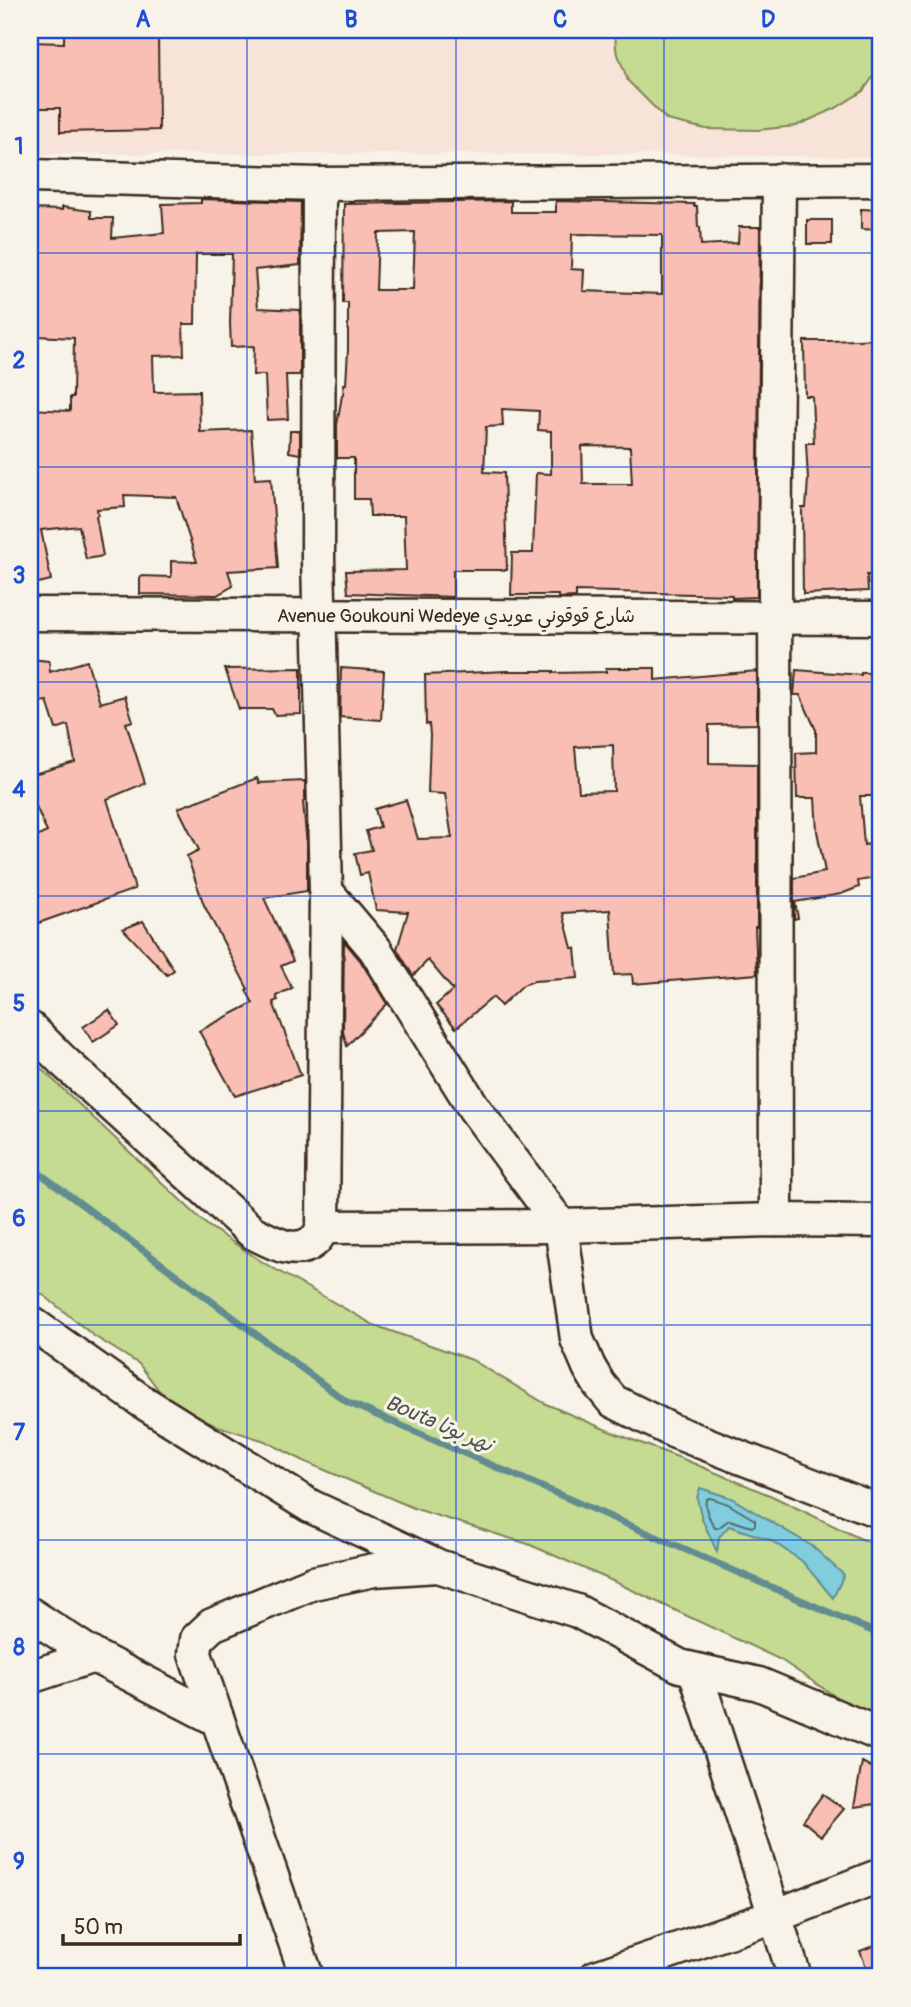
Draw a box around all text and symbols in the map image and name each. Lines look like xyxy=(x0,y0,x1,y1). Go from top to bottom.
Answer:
text: A xyxy=(136,5,151,34)
text: B xyxy=(344,5,358,34)
text: C xyxy=(553,5,567,34)
text: D xyxy=(761,5,775,34)
text: 1 xyxy=(15,132,24,161)
text: 2 xyxy=(13,346,26,375)
text: 3 xyxy=(13,561,25,590)
street label: Avenue Goukouni Wedeye شارع قوقوني عويدي xyxy=(277,604,635,632)
text: 4 xyxy=(12,775,26,804)
text: 5 xyxy=(13,989,25,1018)
text: 6 xyxy=(12,1204,26,1233)
water label: Bouta نهر بوتا xyxy=(381,1389,499,1460)
text: 7 xyxy=(13,1418,26,1447)
text: 8 xyxy=(13,1633,25,1662)
text: 9 xyxy=(13,1847,25,1876)
scale bar xyxy=(63,1902,240,1946)
text: 50 m xyxy=(74,1914,123,1941)

